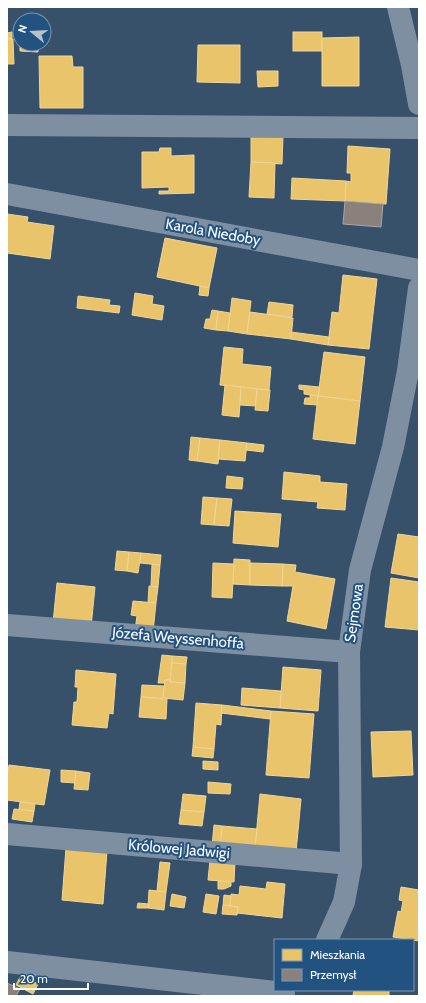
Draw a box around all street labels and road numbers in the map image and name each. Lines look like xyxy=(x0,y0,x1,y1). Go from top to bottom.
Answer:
street label: Karola Niedoby xyxy=(164,215,262,249)
street label: Sejmowa xyxy=(341,582,367,643)
street label: Józefa Weyssenhoffa xyxy=(110,623,245,653)
street label: Królowej Jadwigi xyxy=(127,836,231,862)

